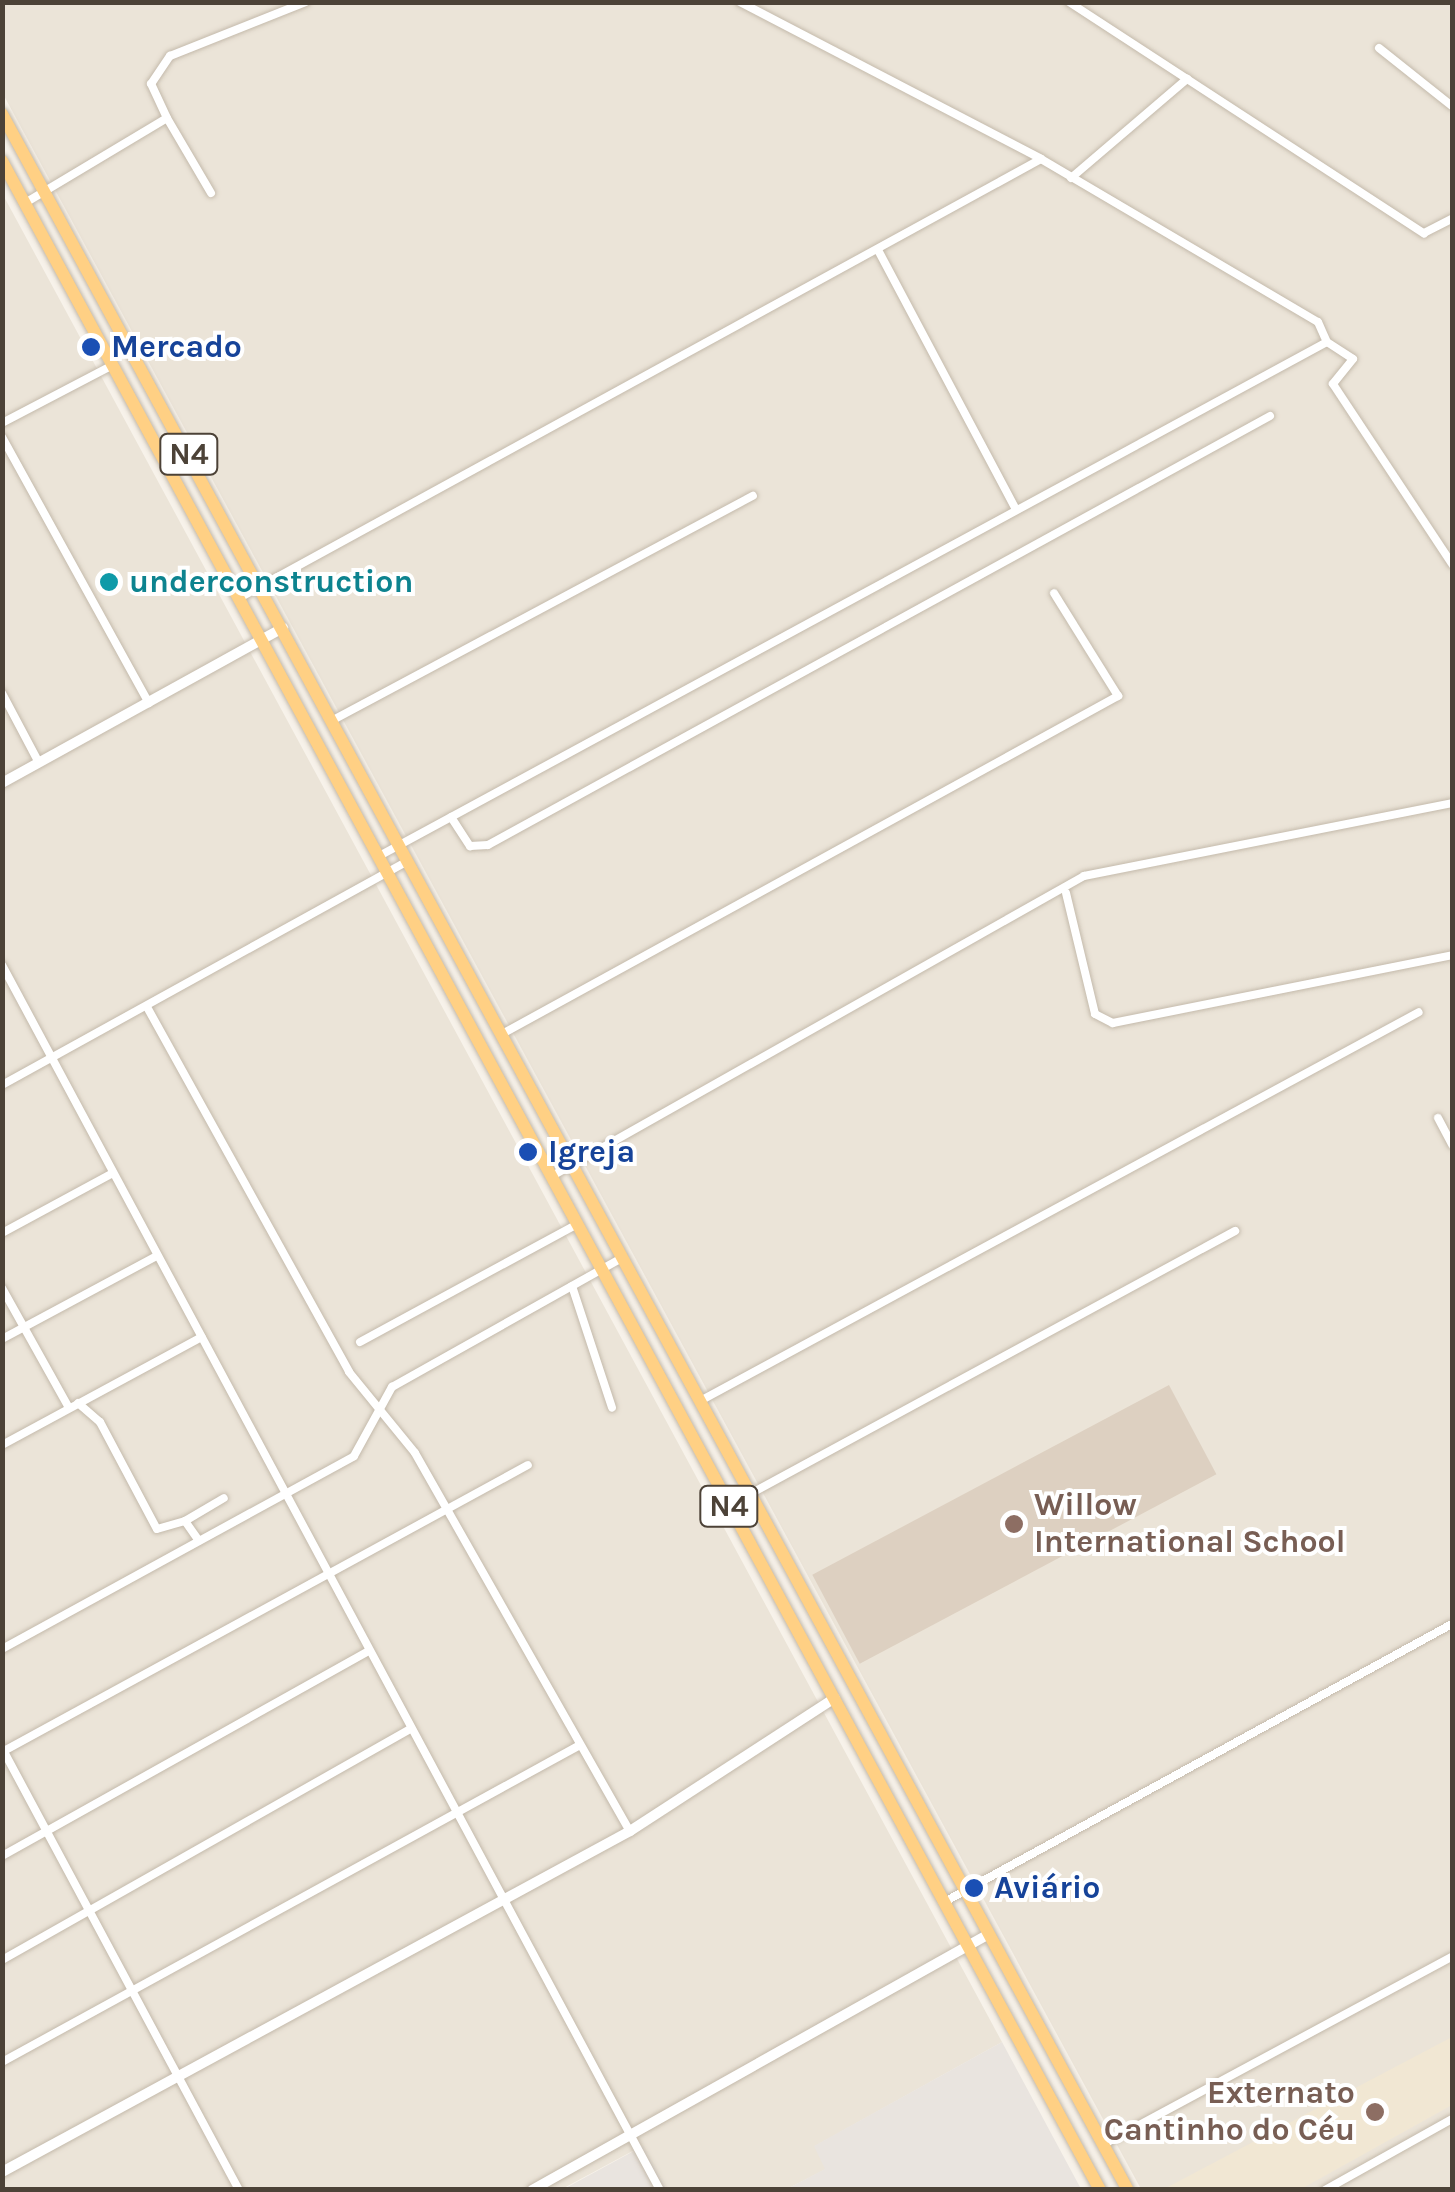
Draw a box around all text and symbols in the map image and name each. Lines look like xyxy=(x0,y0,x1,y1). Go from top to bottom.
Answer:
place label: Mercado xyxy=(111,328,242,366)
marker: Mercado xyxy=(80,336,102,358)
road number: N4 xyxy=(159,429,219,479)
place label: underconstruction xyxy=(129,563,413,601)
marker: underconstruction xyxy=(98,571,120,593)
place label: Igreja xyxy=(548,1133,635,1171)
marker: Igreja xyxy=(517,1141,539,1163)
road number: N4 xyxy=(699,1481,759,1531)
place label: Willow International School xyxy=(1034,1487,1345,1562)
marker: Willow International School xyxy=(1003,1513,1025,1535)
place label: Aviário xyxy=(994,1869,1100,1907)
marker: Aviário xyxy=(963,1877,985,1899)
place label: Externato Cantinho do Céu xyxy=(1104,2075,1355,2150)
marker: Externato Cantinho do Céu xyxy=(1364,2101,1386,2123)

